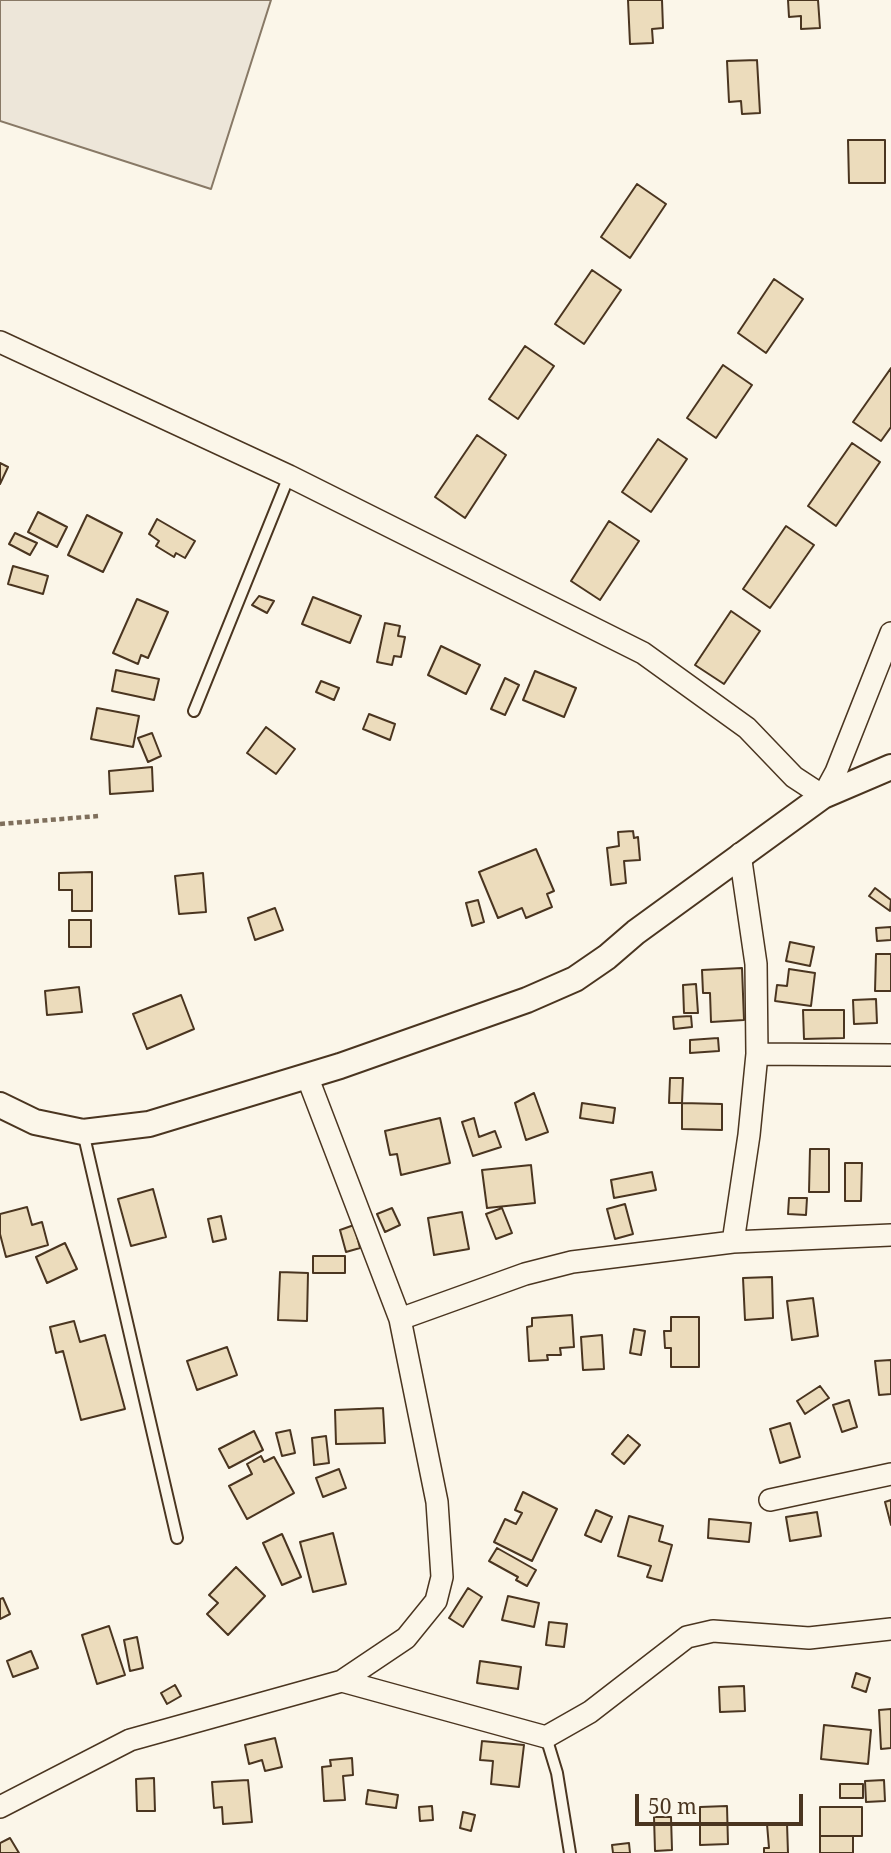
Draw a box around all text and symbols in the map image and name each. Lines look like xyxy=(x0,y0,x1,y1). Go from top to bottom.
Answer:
scale bar xyxy=(639,1780,807,1824)
text: 50 m xyxy=(648,1792,697,1820)

